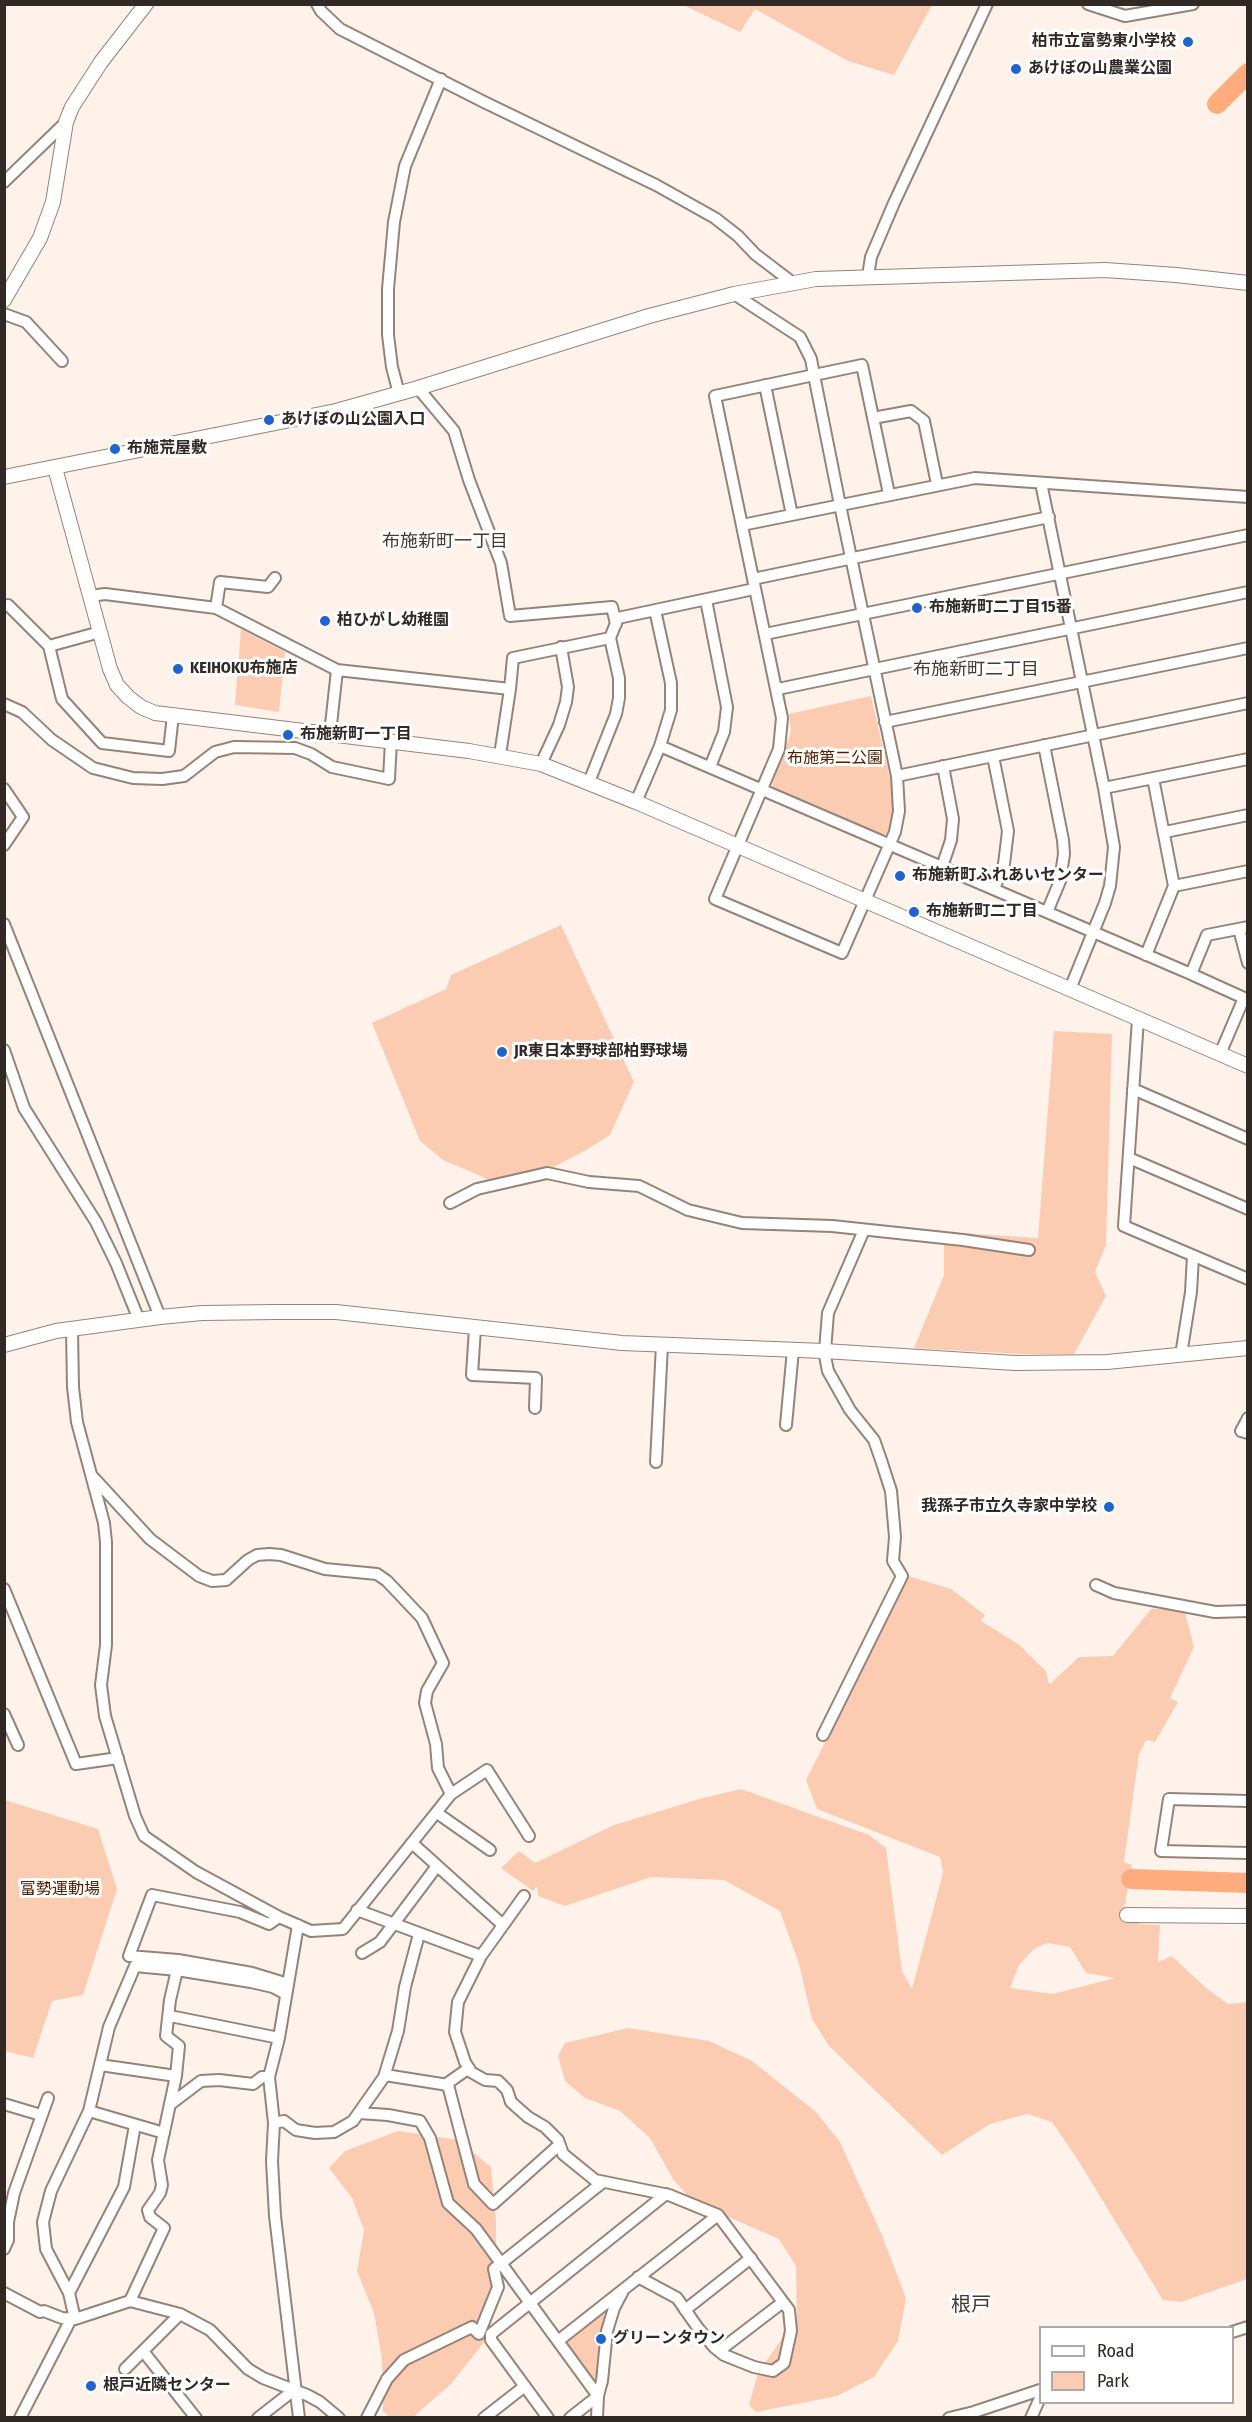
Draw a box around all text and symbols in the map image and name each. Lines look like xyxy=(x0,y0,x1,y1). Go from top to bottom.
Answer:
place label: 柏市立富勢東小学校 xyxy=(1032,32,1176,52)
marker: 柏市立富勢東小学校 xyxy=(1181,35,1195,49)
place label: あけぼの山農業公園 xyxy=(1028,59,1172,79)
marker: あけぼの山農業公園 xyxy=(1009,62,1023,76)
place label: あけぼの山公園入口 xyxy=(281,410,425,430)
marker: あけぼの山公園入口 xyxy=(262,413,276,427)
place label: 布施荒屋敷 xyxy=(127,439,207,459)
marker: 布施荒屋敷 xyxy=(108,442,122,456)
district label: 布施新町一丁目 xyxy=(382,531,508,553)
place label: 布施新町二丁目15番 xyxy=(929,598,1072,618)
marker: 布施新町二丁目15番 xyxy=(910,601,924,615)
place label: 柏ひがし幼稚園 xyxy=(337,611,449,631)
marker: 柏ひがし幼稚園 xyxy=(318,614,332,628)
place label: KEIHOKU布施店 xyxy=(190,659,297,679)
district label: 布施新町二丁目 xyxy=(913,659,1039,681)
marker: KEIHOKU布施店 xyxy=(171,662,185,676)
place label: 布施新町一丁目 xyxy=(300,725,412,745)
marker: 布施新町一丁目 xyxy=(281,728,295,742)
park label: 布施第二公園 xyxy=(787,749,883,769)
place label: 布施新町ふれあいセンター xyxy=(912,866,1104,886)
marker: 布施新町ふれあいセンター xyxy=(893,869,907,883)
place label: 布施新町二丁目 xyxy=(926,902,1038,922)
marker: 布施新町二丁目 xyxy=(907,905,921,919)
place label: JR東日本野球部柏野球場 xyxy=(514,1042,688,1062)
marker: JR東日本野球部柏野球場 xyxy=(495,1045,509,1059)
place label: 我孫子市立久寺家中学校 xyxy=(921,1497,1097,1517)
marker: 我孫子市立久寺家中学校 xyxy=(1102,1500,1116,1514)
park label: 富勢運動場 xyxy=(20,1880,100,1900)
district label: 根戸 xyxy=(951,2293,991,2317)
legend xyxy=(1039,2326,1234,2404)
place label: グリーンタウン xyxy=(613,2329,725,2349)
marker: グリーンタウン xyxy=(594,2332,608,2346)
text: Road xyxy=(1097,2340,1134,2362)
text: Park xyxy=(1097,2370,1129,2392)
place label: 根戸近隣センター xyxy=(103,2376,231,2396)
marker: 根戸近隣センター xyxy=(84,2379,98,2393)

